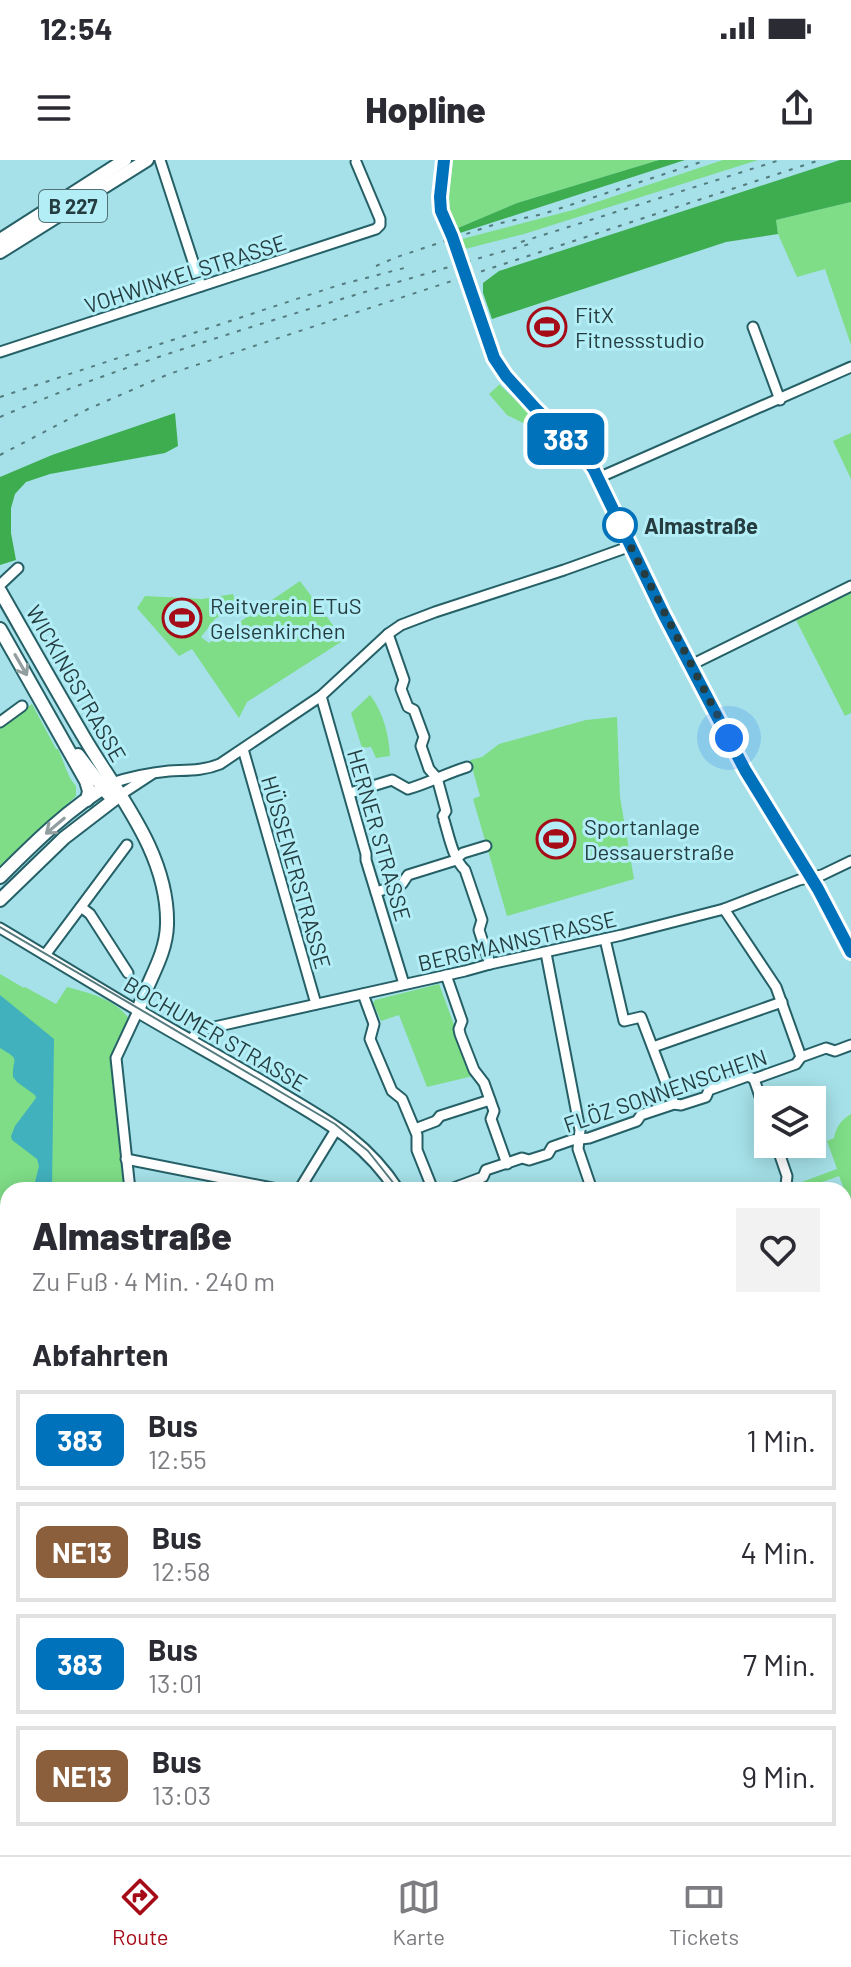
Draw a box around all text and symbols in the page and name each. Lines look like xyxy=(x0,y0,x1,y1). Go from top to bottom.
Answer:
text: 12:54 xyxy=(40,10,113,46)
icon: menu xyxy=(32,86,76,130)
icon: share xyxy=(775,86,819,130)
text: Hopline xyxy=(365,87,486,130)
road number: B 227 xyxy=(39,190,107,222)
street label: VOHWINKELSTRASSE xyxy=(81,228,289,318)
place label: FitX Fitnessstudio xyxy=(575,301,705,352)
sports icon: FitX Fitnessstudio xyxy=(526,306,568,348)
line badge: 383 xyxy=(520,413,612,465)
text: 383 xyxy=(543,422,589,456)
marker: Almastraße xyxy=(603,508,637,542)
place label: Almastraße xyxy=(644,512,758,538)
place label: Reitverein ETuS Gelsenkirchen xyxy=(210,592,362,643)
sports icon: Reitverein ETuS Gelsenkirchen xyxy=(161,597,203,639)
street label: WICKINGSTRASSE xyxy=(22,600,132,766)
one-way arrow xyxy=(13,653,29,676)
your location xyxy=(709,718,749,758)
street label: HERNER STRASSE xyxy=(343,746,417,924)
street label: HÜSSENERSTRASSE xyxy=(257,772,337,972)
place label: Sportanlage Dessauerstraße xyxy=(584,813,734,864)
one-way arrow xyxy=(46,817,66,835)
sports icon: Sportanlage Dessauerstraße xyxy=(535,818,577,860)
street label: BERGMANNSTRASSE xyxy=(415,904,619,976)
street label: BOCHUMER STRASSE xyxy=(120,970,312,1096)
street label: FLÖZ SONNENSCHEIN xyxy=(560,1043,770,1137)
map controls xyxy=(754,1086,826,1158)
button: layers xyxy=(754,1086,826,1158)
button: heart xyxy=(736,1208,820,1292)
text: Almastraße xyxy=(32,1212,232,1258)
text: Zu Fuß · 4 Min. · 240 m xyxy=(32,1265,275,1296)
text: Abfahrten xyxy=(32,1336,168,1372)
text: Bus xyxy=(148,1407,198,1443)
text: 1 Min. xyxy=(747,1422,816,1458)
text: 383 xyxy=(57,1423,103,1457)
text: 12:55 xyxy=(148,1443,207,1474)
text: Bus xyxy=(152,1519,202,1555)
text: 4 Min. xyxy=(740,1534,816,1570)
text: NE13 xyxy=(52,1535,112,1569)
text: 12:58 xyxy=(152,1555,211,1586)
text: Bus xyxy=(148,1631,198,1667)
text: 7 Min. xyxy=(743,1646,816,1682)
text: 383 xyxy=(57,1647,103,1681)
text: 13:01 xyxy=(148,1667,202,1698)
text: Bus xyxy=(152,1743,202,1779)
text: 9 Min. xyxy=(741,1758,816,1794)
text: NE13 xyxy=(52,1759,112,1793)
text: 13:03 xyxy=(152,1779,211,1810)
tab: Route xyxy=(112,1875,169,1949)
tab: Karte xyxy=(393,1875,445,1949)
tab: Tickets xyxy=(669,1875,739,1949)

